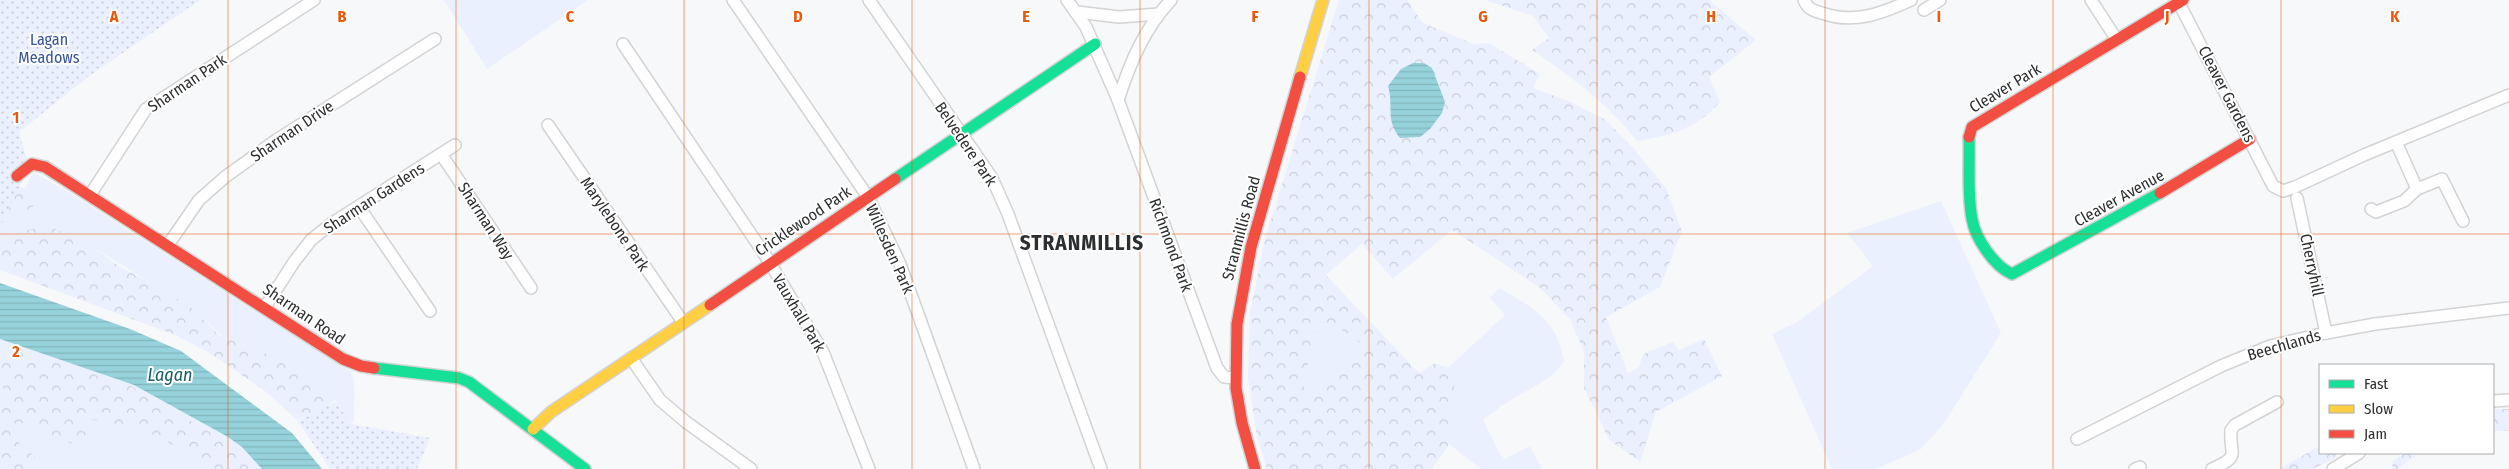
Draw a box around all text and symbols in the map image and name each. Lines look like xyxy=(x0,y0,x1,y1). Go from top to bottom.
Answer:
text: A xyxy=(109,7,119,26)
text: B xyxy=(338,7,347,26)
text: C xyxy=(566,7,575,26)
text: D xyxy=(793,7,803,26)
text: E xyxy=(1022,7,1030,26)
text: F xyxy=(1251,7,1259,26)
text: G xyxy=(1478,7,1488,26)
text: H xyxy=(1706,7,1716,26)
text: I xyxy=(1937,7,1941,26)
text: J xyxy=(2164,7,2169,26)
text: K xyxy=(2390,7,2400,26)
park label: Lagan Meadows xyxy=(18,30,80,67)
street label: Cleaver Gardens xyxy=(2195,43,2260,146)
street label: Sharman Park xyxy=(144,50,230,116)
street label: Cleaver Park xyxy=(1966,59,2045,117)
street label: Sharman Drive xyxy=(247,96,337,166)
street label: Belvedere Park xyxy=(931,98,1001,190)
text: 1 xyxy=(13,108,19,127)
street label: Sharman Gardens xyxy=(320,158,428,238)
street label: Cleaver Avenue xyxy=(2071,165,2167,231)
street label: Marylebone Park xyxy=(577,173,654,275)
street label: Stranmillis Road xyxy=(1218,174,1264,282)
street label: Sharman Way xyxy=(454,179,519,264)
street label: Cricklewood Park xyxy=(751,182,855,260)
street label: Richmond Park xyxy=(1145,196,1197,295)
street label: Willesden Park xyxy=(862,201,918,297)
district label: STRANMILLIS xyxy=(1020,230,1144,256)
street label: Cherryhill xyxy=(2296,232,2328,298)
street label: Vauxhall Park xyxy=(768,271,830,356)
street label: Sharman Road xyxy=(259,279,349,349)
street label: Beechlands xyxy=(2245,325,2323,365)
text: 2 xyxy=(11,342,20,361)
water label: Lagan xyxy=(147,364,193,386)
legend xyxy=(2319,364,2494,454)
text: Fast xyxy=(2364,375,2388,393)
text: Slow xyxy=(2364,400,2393,418)
text: Jam xyxy=(2364,425,2387,443)

